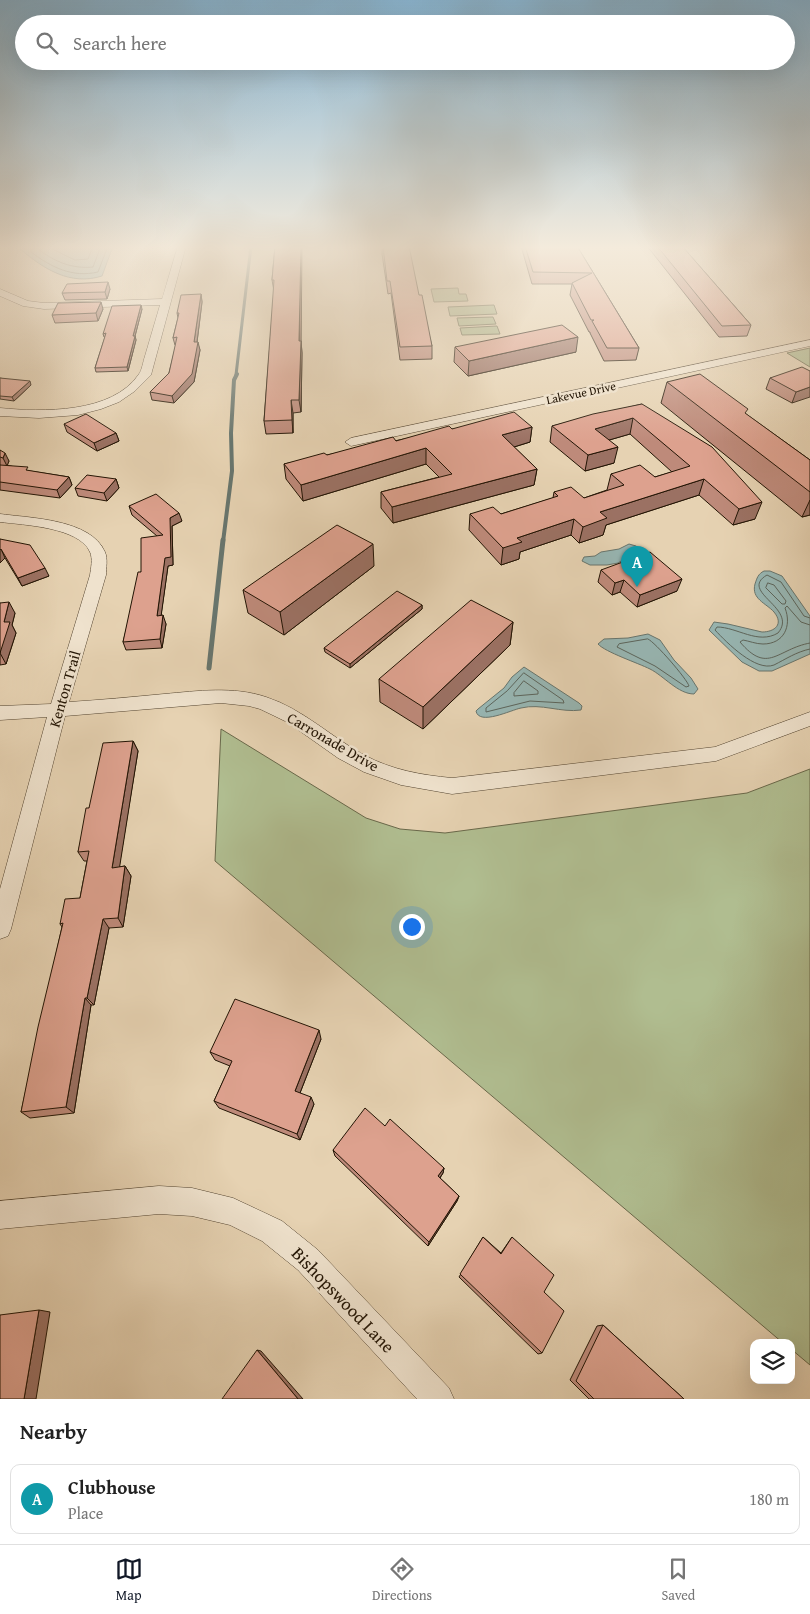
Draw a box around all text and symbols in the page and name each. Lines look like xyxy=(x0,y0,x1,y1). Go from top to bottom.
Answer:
search box xyxy=(15,15,795,70)
icon: search xyxy=(33,29,61,57)
text: Search here xyxy=(73,29,167,57)
street label: Lakevue Drive xyxy=(545,377,618,408)
pin: A xyxy=(621,546,653,587)
street label: Kenton Trail xyxy=(44,648,85,730)
street label: Carronade Drive xyxy=(284,707,383,776)
your location xyxy=(399,914,425,940)
street label: Bishopswood Lane xyxy=(285,1240,401,1359)
map controls xyxy=(750,1339,795,1384)
button: layers xyxy=(750,1339,795,1384)
text: Nearby xyxy=(20,1416,87,1447)
text: Clubhouse xyxy=(68,1473,156,1501)
text: A xyxy=(32,1487,42,1511)
text: 180 m xyxy=(749,1487,789,1511)
text: Place xyxy=(68,1501,103,1525)
tab: Map xyxy=(115,1555,143,1605)
tab: Directions xyxy=(372,1555,432,1605)
tab: Saved xyxy=(661,1555,695,1605)

